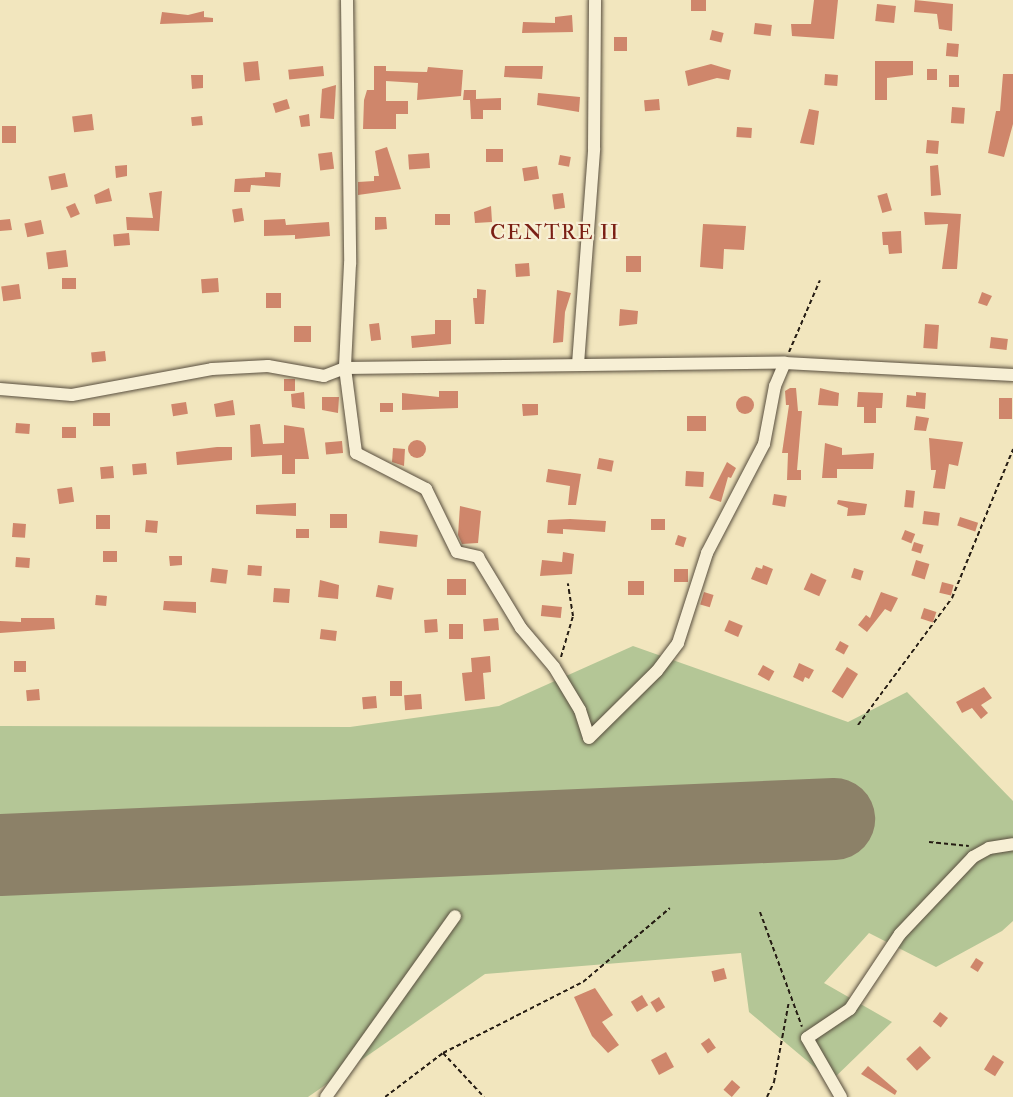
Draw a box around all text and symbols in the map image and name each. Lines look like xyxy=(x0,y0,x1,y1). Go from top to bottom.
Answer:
district label: CENTRE II xyxy=(490,220,620,246)

